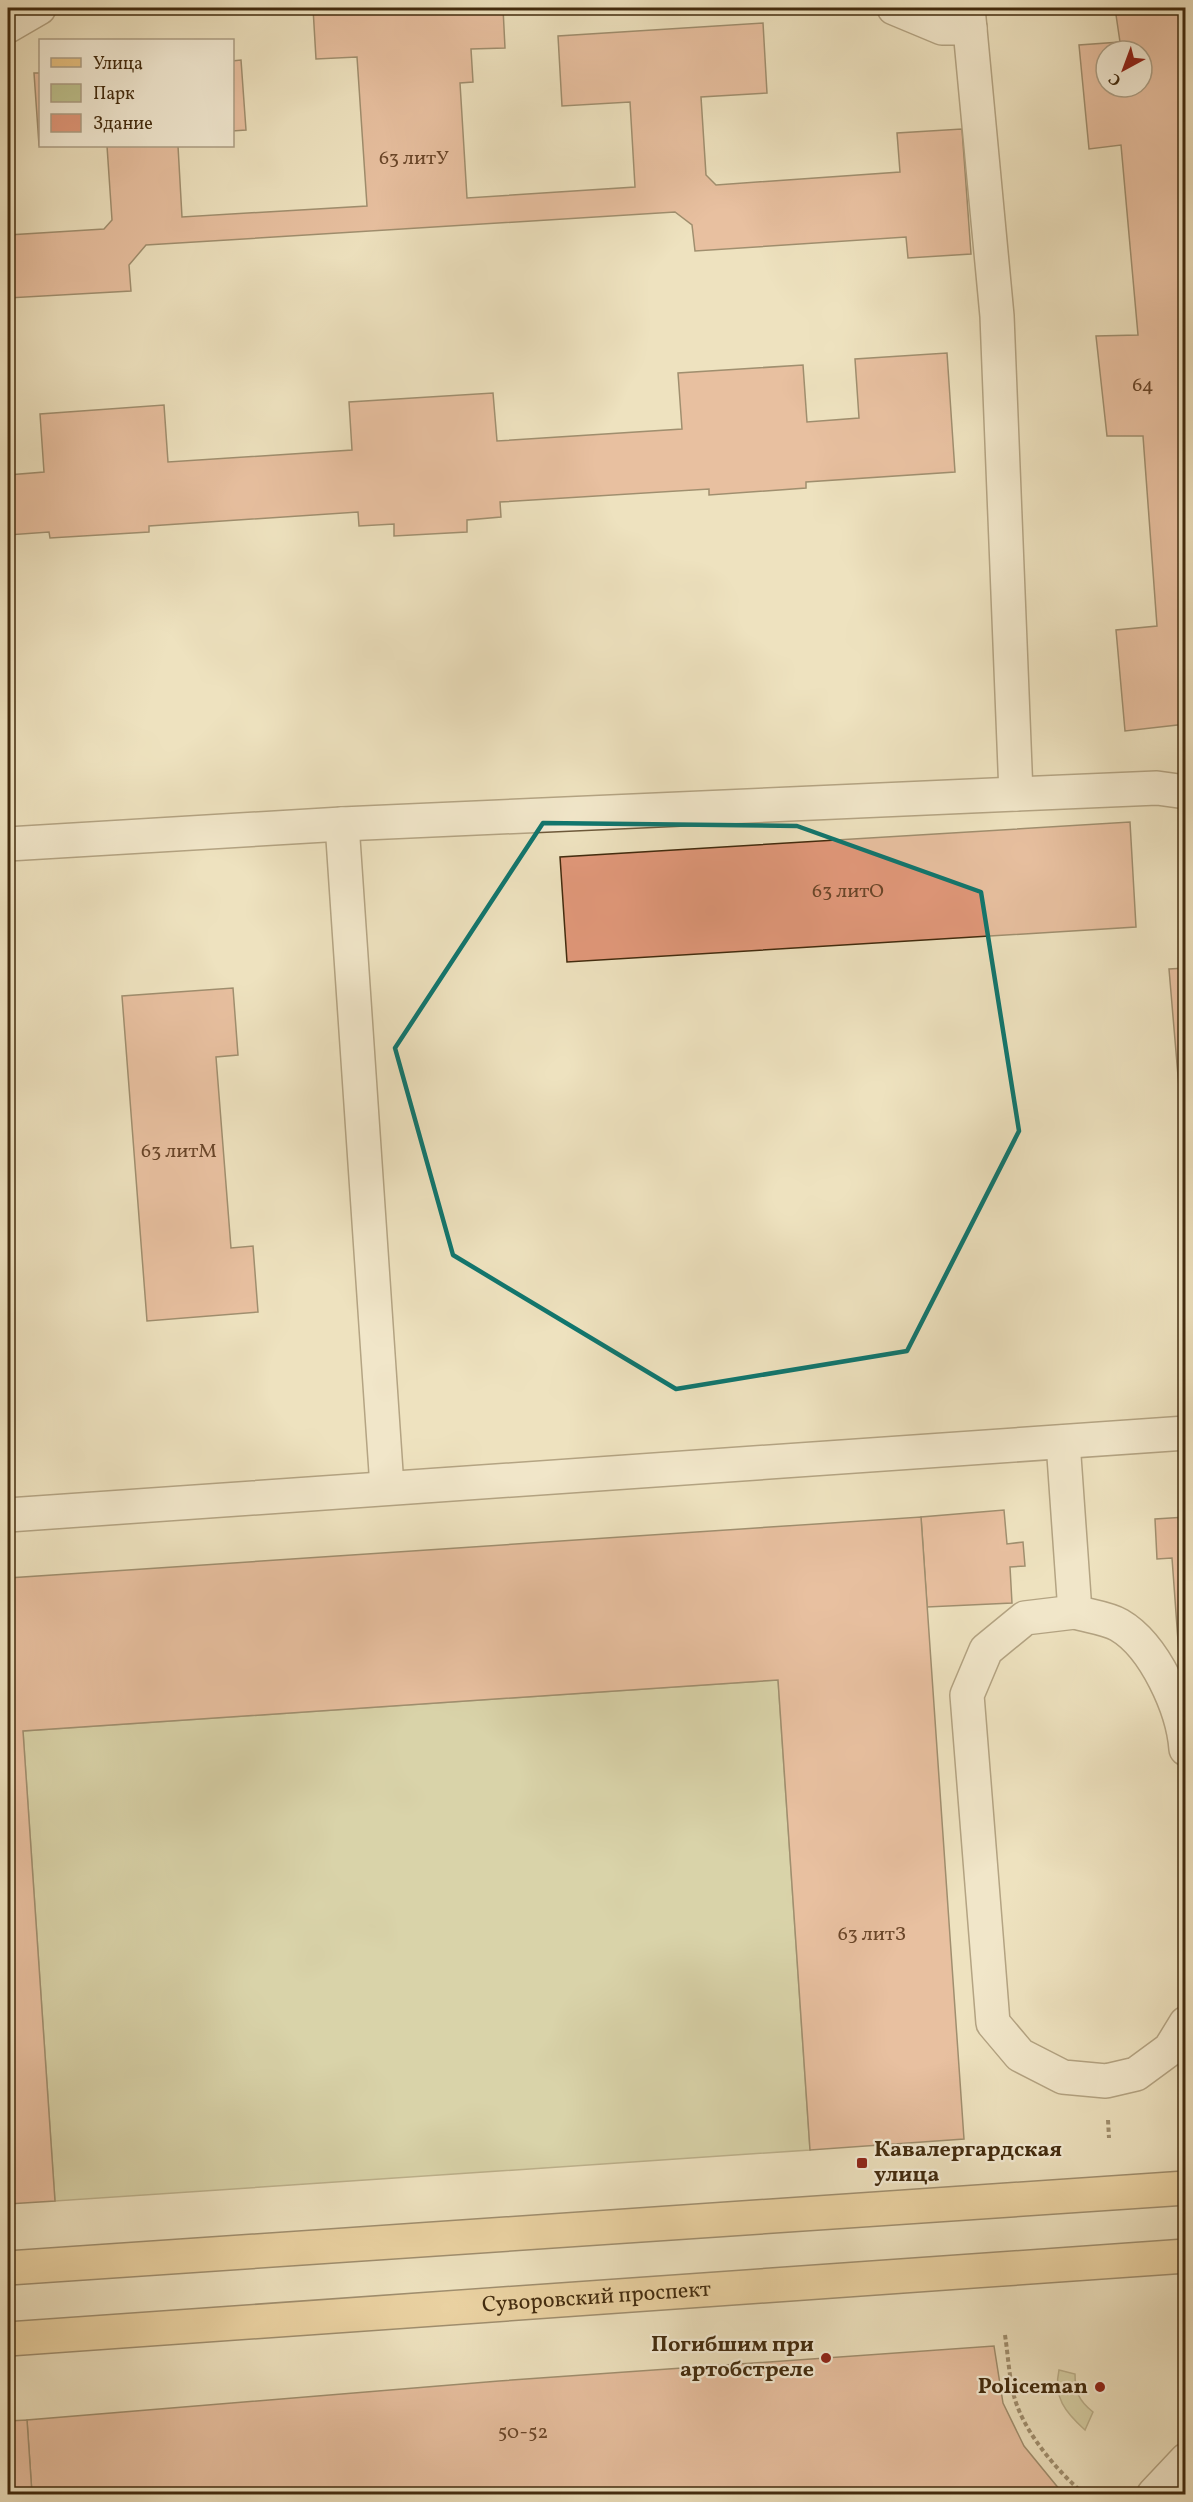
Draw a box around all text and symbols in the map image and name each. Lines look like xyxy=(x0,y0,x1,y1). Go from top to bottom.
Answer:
legend xyxy=(39,39,234,147)
north arrow xyxy=(1094,39,1154,99)
text: Улица xyxy=(93,52,143,77)
text: С xyxy=(1104,67,1127,90)
text: Парк xyxy=(93,82,135,107)
text: Здание xyxy=(93,112,153,137)
house number: 63 литУ xyxy=(379,145,449,173)
house number: 64 xyxy=(1132,372,1154,400)
house number: 63 литО xyxy=(812,878,884,906)
house number: 63 литМ xyxy=(141,1138,217,1166)
house number: 63 литЗ xyxy=(838,1921,906,1949)
place label: Кавалергардская улица xyxy=(874,2135,1062,2191)
marker: Кавалергардская улица xyxy=(855,2156,869,2170)
street label: Суворовский проспект xyxy=(481,2274,712,2321)
place label: Погибшим при артобстреле xyxy=(651,2330,814,2386)
marker: Погибшим при артобстреле xyxy=(819,2351,833,2365)
place label: Policeman xyxy=(978,2372,1088,2403)
marker: Policeman xyxy=(1093,2380,1107,2394)
house number: 50-52 xyxy=(498,2419,548,2447)

